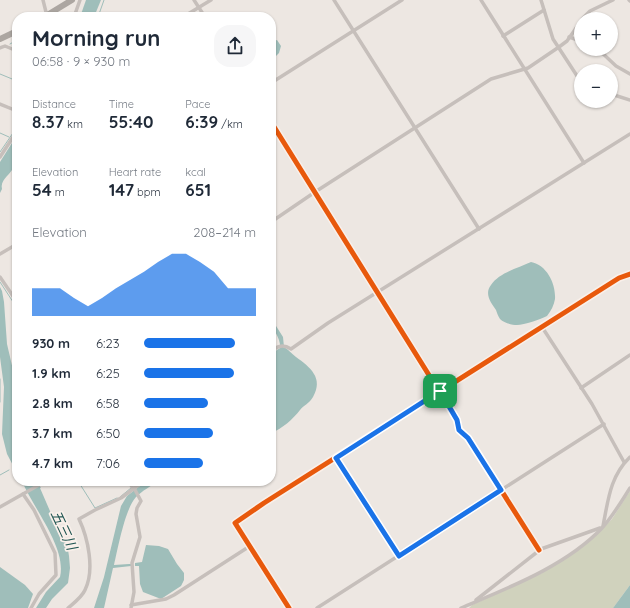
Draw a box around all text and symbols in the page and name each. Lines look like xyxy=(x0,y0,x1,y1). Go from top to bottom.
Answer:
map controls xyxy=(574,12,618,108)
button: + xyxy=(574,12,618,56)
text: Morning run xyxy=(32,24,160,52)
button: share xyxy=(214,25,256,67)
text: 06:58 · 9 × 930 m xyxy=(32,53,130,69)
button: − xyxy=(574,64,618,108)
text: Distance xyxy=(32,97,76,111)
text: Time xyxy=(109,97,134,111)
text: Pace xyxy=(185,97,210,111)
text: 8.37 xyxy=(32,111,64,132)
text: 55:40 xyxy=(109,111,153,132)
text: 6:39 xyxy=(185,111,218,132)
text: km xyxy=(64,117,83,131)
text: /km xyxy=(218,117,243,131)
text: Elevation xyxy=(32,165,78,179)
text: Heart rate xyxy=(109,165,161,179)
text: kcal xyxy=(185,165,206,179)
text: 54 xyxy=(32,179,52,200)
text: 147 xyxy=(109,179,134,200)
text: 651 xyxy=(185,179,211,200)
text: m xyxy=(52,185,65,199)
text: bpm xyxy=(134,185,160,199)
text: Elevation xyxy=(32,224,87,240)
text: 208–214 m xyxy=(193,224,256,240)
text: 930 m xyxy=(32,335,70,351)
text: 6:23 xyxy=(96,335,119,351)
text: 1.9 km xyxy=(32,365,71,381)
text: 6:25 xyxy=(96,365,120,381)
pin xyxy=(423,374,457,408)
icon: arrive xyxy=(429,380,451,402)
text: 2.8 km xyxy=(32,395,73,411)
text: 6:58 xyxy=(96,395,120,411)
text: 3.7 km xyxy=(32,425,72,441)
text: 6:50 xyxy=(96,425,120,441)
text: 4.7 km xyxy=(32,455,73,471)
text: 7:06 xyxy=(96,455,120,471)
water label: 五三川 xyxy=(47,507,82,555)

